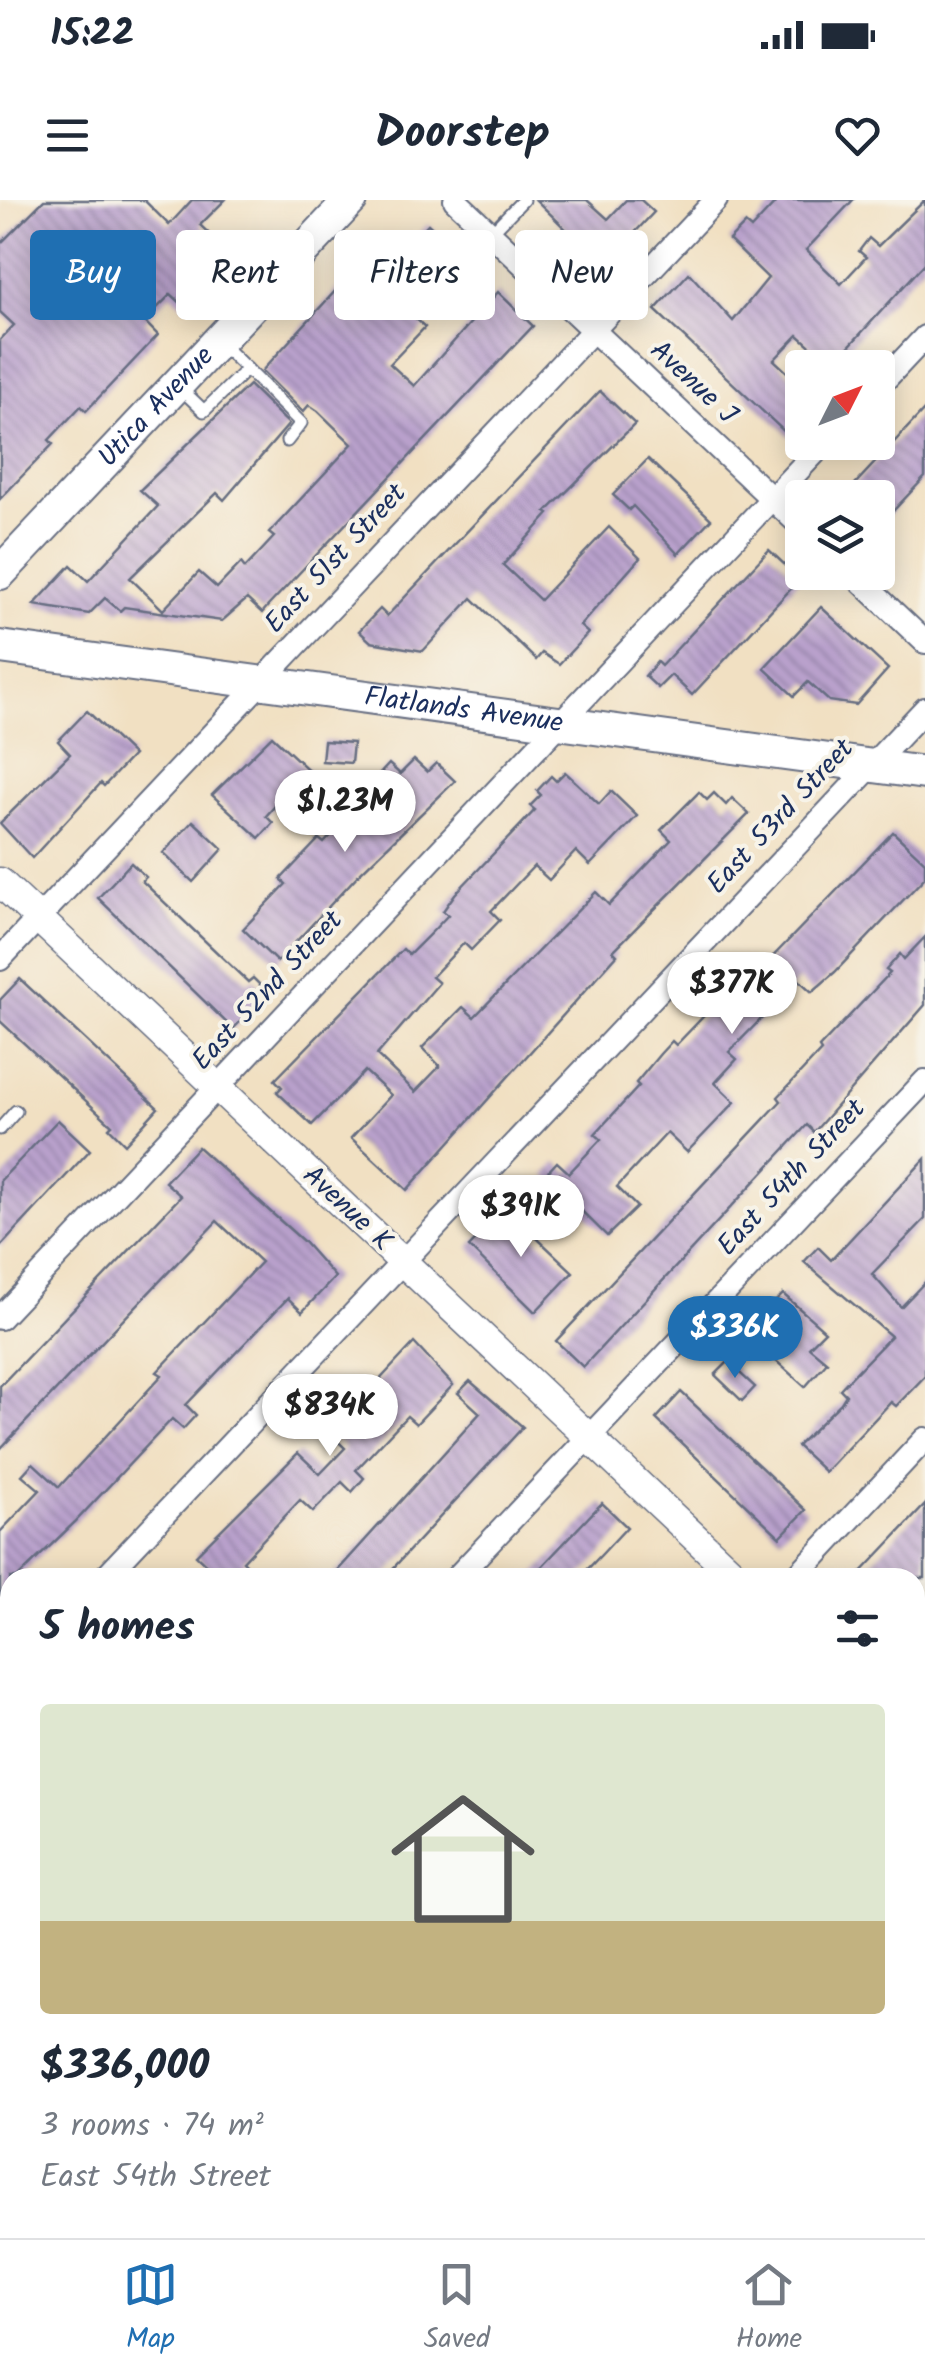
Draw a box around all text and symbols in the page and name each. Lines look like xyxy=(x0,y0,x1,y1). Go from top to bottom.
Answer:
text: 15:22 xyxy=(50,5,134,65)
text: Doorstep xyxy=(375,99,550,171)
icon: menu xyxy=(40,108,95,163)
icon: heart xyxy=(830,108,885,163)
chip: Buy xyxy=(30,230,156,320)
chip: Rent xyxy=(176,230,314,320)
chip: Filters xyxy=(334,230,495,320)
chip: New xyxy=(515,230,648,320)
street label: Avenue J xyxy=(639,330,748,436)
street label: Utica Avenue xyxy=(87,335,226,478)
north arrow xyxy=(785,350,895,460)
map controls xyxy=(785,350,895,590)
street label: East 51st Street xyxy=(254,472,419,645)
button: layers xyxy=(785,480,895,590)
street label: Flatlands Avenue xyxy=(362,674,566,746)
street label: East 53rd Street xyxy=(696,728,866,905)
pin: $1.23M xyxy=(264,770,426,855)
text: $1.23M xyxy=(297,777,393,828)
street label: East 52nd Street xyxy=(181,900,355,1082)
pin: $377K xyxy=(662,952,802,1037)
text: $377K xyxy=(689,959,775,1010)
street label: East 54th Street xyxy=(707,1088,878,1267)
street label: Avenue K xyxy=(291,1155,403,1263)
pin: $391K xyxy=(451,1175,591,1260)
text: $391K xyxy=(480,1182,562,1233)
pin: $336K xyxy=(665,1296,805,1381)
text: $336K xyxy=(690,1303,780,1354)
pin: $834K xyxy=(260,1374,400,1459)
text: $834K xyxy=(284,1381,376,1432)
text: 5 homes xyxy=(40,1595,195,1662)
icon: filters xyxy=(830,1601,885,1656)
icon: home xyxy=(373,1769,553,1949)
text: $336,000 xyxy=(40,2034,209,2101)
text: 3 rooms · 74 m² xyxy=(40,2101,264,2152)
text: East 54th Street xyxy=(40,2152,271,2203)
tab: Map xyxy=(123,2257,178,2362)
tab: Saved xyxy=(424,2257,490,2362)
tab: Home xyxy=(736,2257,802,2362)

